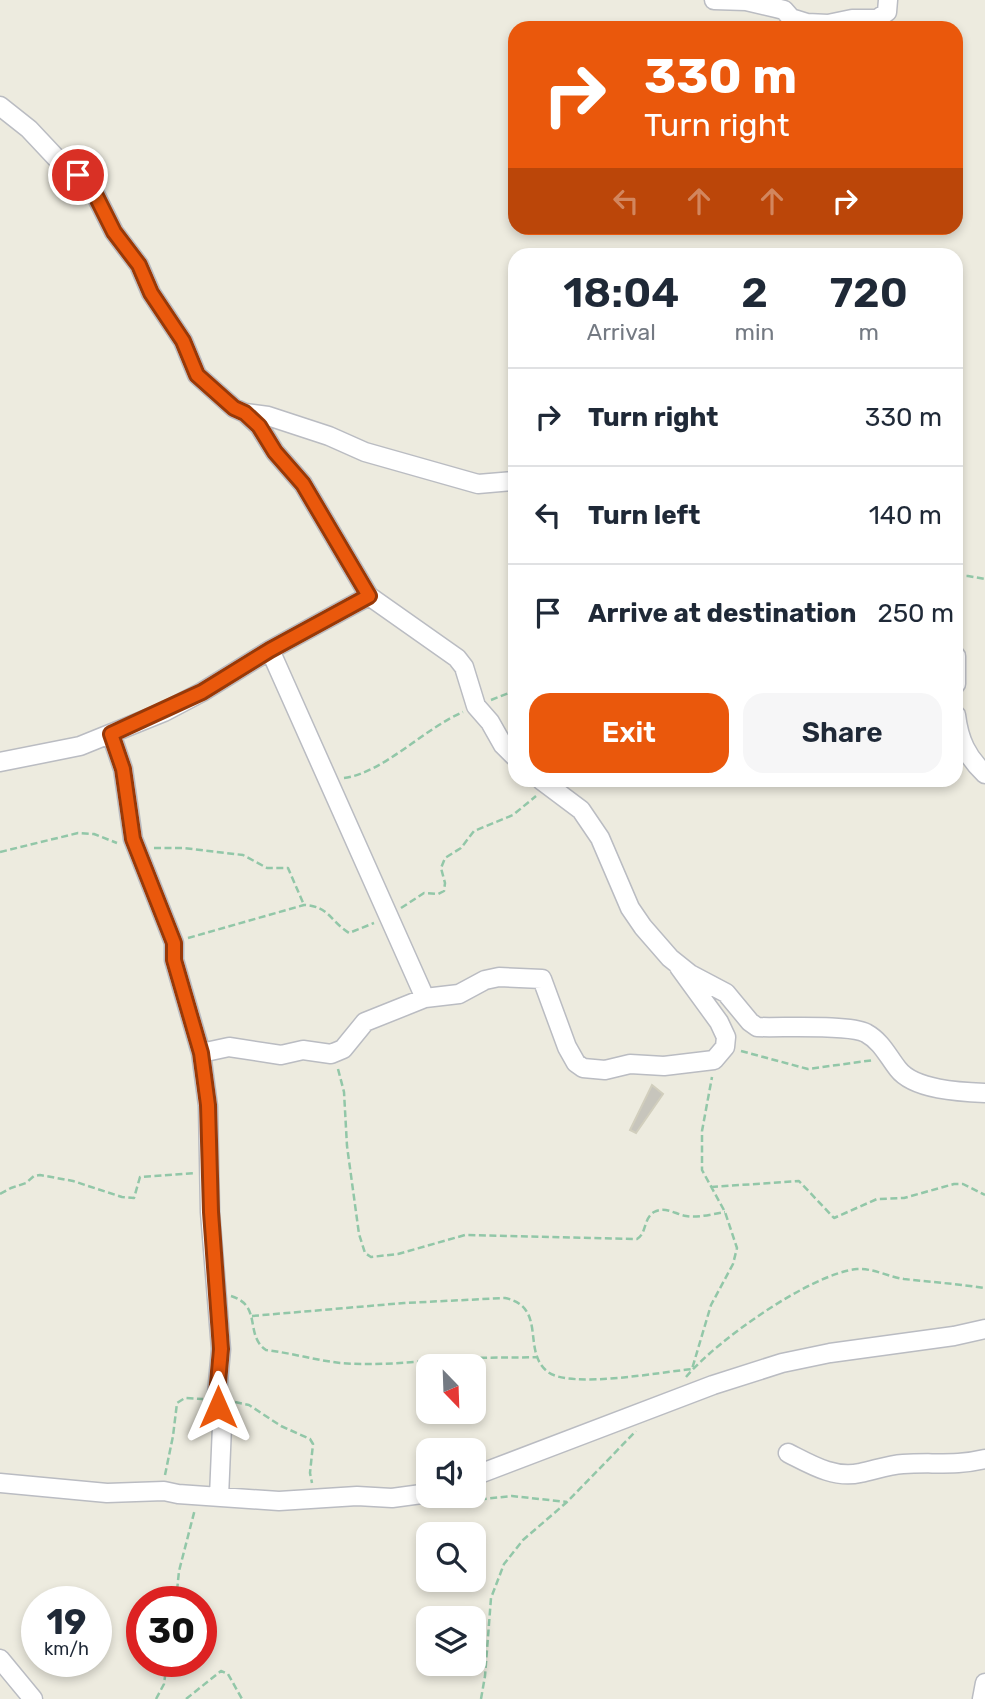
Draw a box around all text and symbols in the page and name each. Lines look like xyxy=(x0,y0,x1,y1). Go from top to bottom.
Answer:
text: 330 m xyxy=(644,47,797,105)
icon: right xyxy=(529,49,620,140)
text: Turn right xyxy=(644,106,789,144)
pin xyxy=(48,145,108,205)
icon: arrive xyxy=(59,156,97,194)
icon: left xyxy=(607,182,645,220)
icon: ahead xyxy=(680,182,718,220)
icon: ahead xyxy=(753,182,791,220)
icon: right xyxy=(826,182,864,220)
text: 18:04 xyxy=(563,268,679,318)
text: 2 xyxy=(741,268,768,318)
text: 720 xyxy=(830,268,908,318)
text: Arrival xyxy=(587,318,656,346)
text: min xyxy=(734,318,774,346)
text: m xyxy=(858,318,879,346)
icon: right xyxy=(529,398,567,436)
text: Turn right xyxy=(588,402,718,433)
text: 330 m xyxy=(865,402,942,433)
icon: left xyxy=(529,496,567,534)
text: Turn left xyxy=(588,500,700,531)
text: 140 m xyxy=(869,500,942,531)
icon: arrive xyxy=(529,594,567,632)
text: Arrive at destination xyxy=(588,598,856,629)
text: 250 m xyxy=(877,598,954,629)
button: Exit xyxy=(529,693,729,773)
button: Share xyxy=(743,693,942,773)
north arrow xyxy=(416,1354,486,1424)
map controls xyxy=(416,1354,486,1676)
position arrow xyxy=(181,1370,255,1444)
button: sound xyxy=(416,1438,486,1508)
button: search xyxy=(416,1522,486,1592)
speed limit sign: 30 xyxy=(126,1586,217,1677)
text: 19 xyxy=(47,1601,86,1643)
button: layers xyxy=(416,1606,486,1676)
text: km/h xyxy=(44,1638,89,1660)

